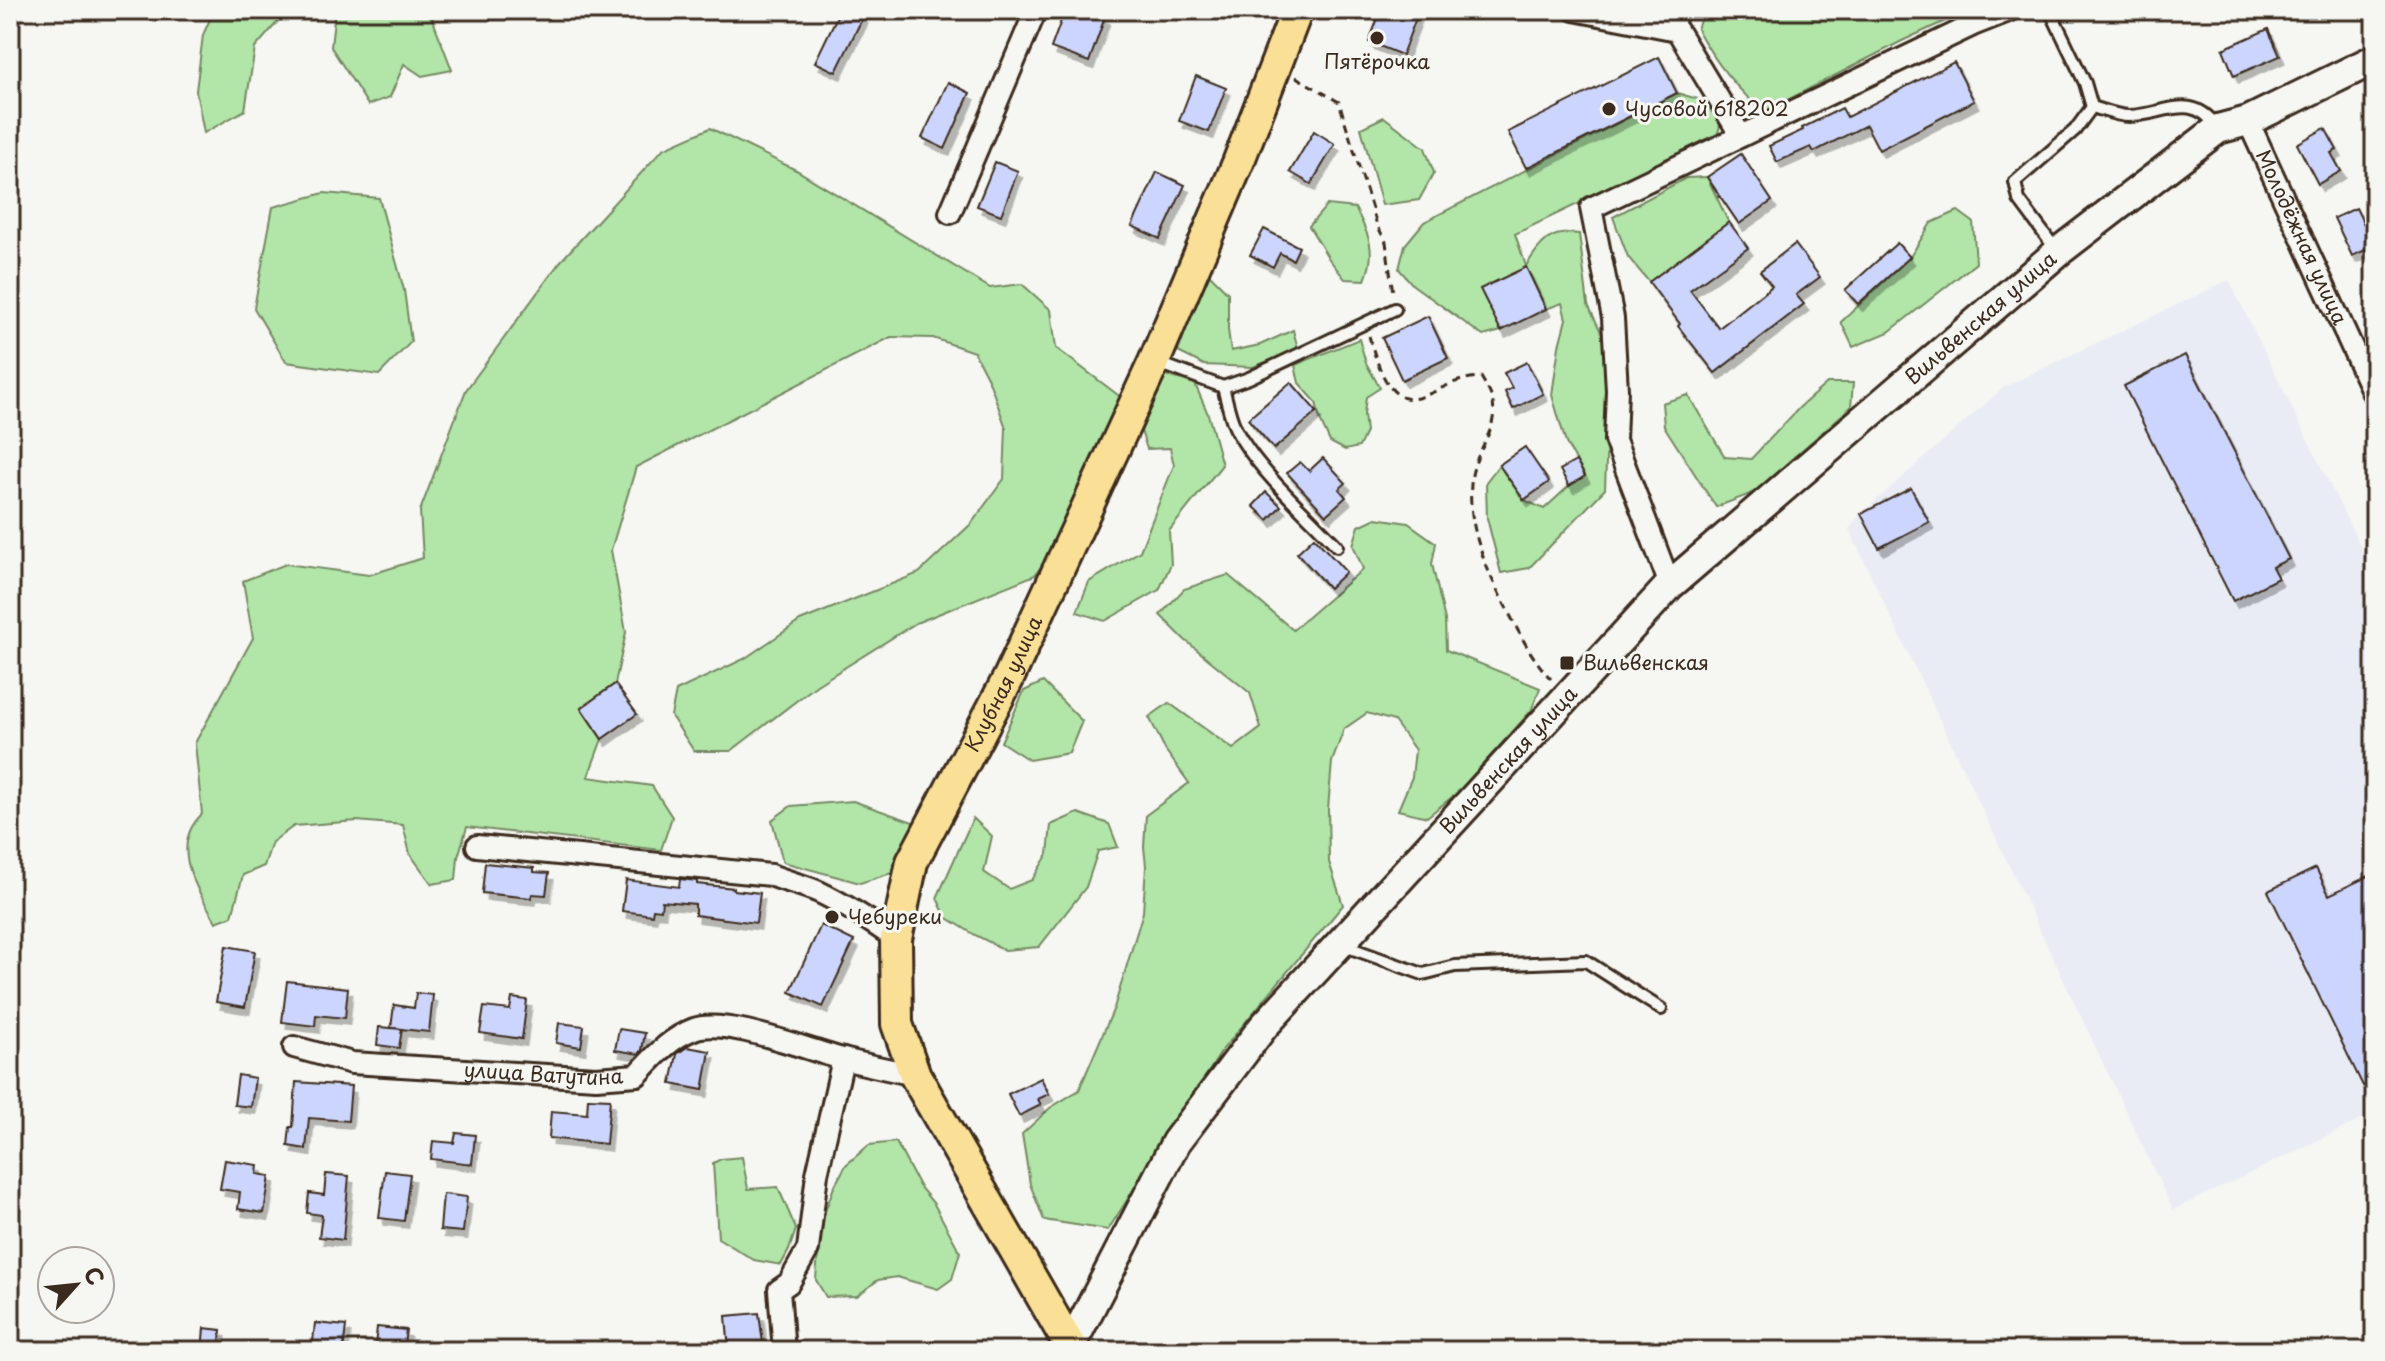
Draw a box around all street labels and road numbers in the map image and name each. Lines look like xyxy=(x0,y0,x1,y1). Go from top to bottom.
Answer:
street label: Молодёжная улица xyxy=(2249,144,2356,330)
street label: Вильвенская улица xyxy=(1898,243,2063,391)
street label: Клубная улица xyxy=(956,610,1049,757)
street label: Вильвенская улица xyxy=(1432,679,1584,840)
street label: улица Ватутина xyxy=(463,1054,624,1092)

